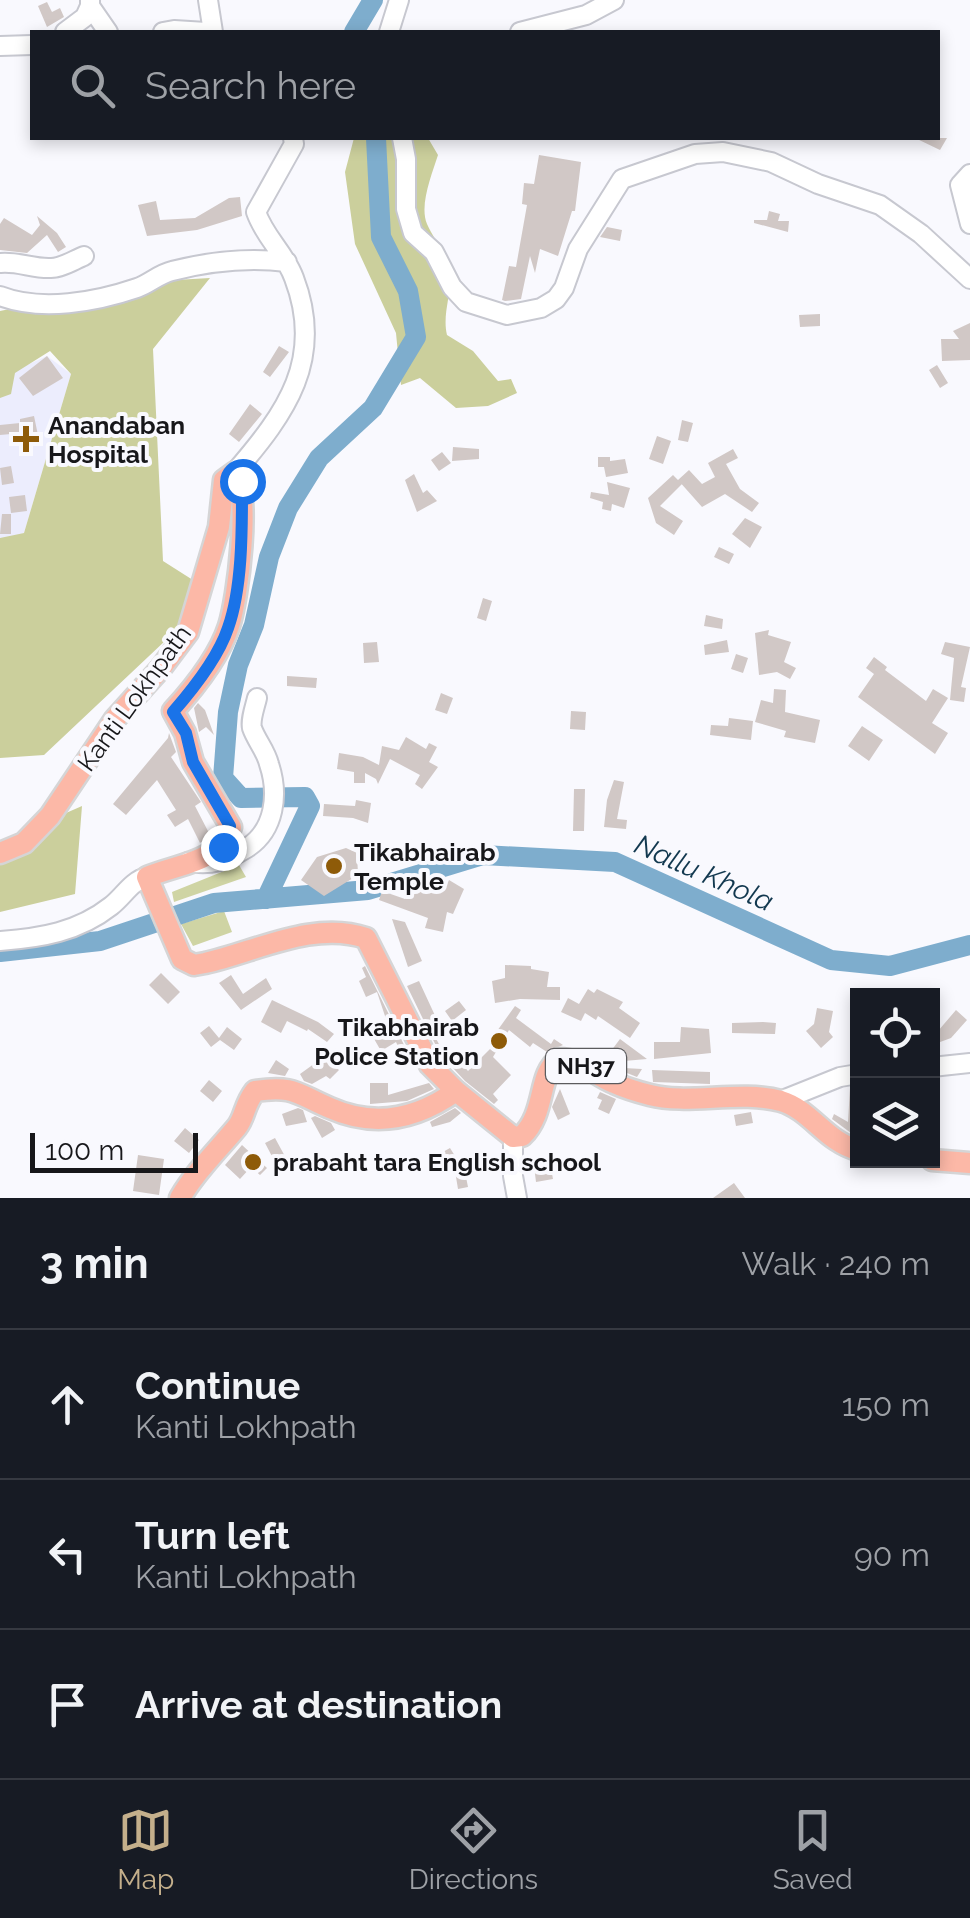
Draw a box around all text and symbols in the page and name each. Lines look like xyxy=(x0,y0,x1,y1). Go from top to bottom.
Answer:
search box xyxy=(30,30,940,140)
icon: search xyxy=(65,58,120,113)
text: Search here xyxy=(145,63,356,108)
place label: Anandaban Hospital xyxy=(48,410,185,469)
marker: Anandaban Hospital xyxy=(13,426,39,452)
route start xyxy=(220,459,266,505)
street label: Kanti Lokhpath xyxy=(71,619,197,777)
route end xyxy=(201,825,247,871)
water label: Nallu Khola xyxy=(630,828,778,918)
place label: Tikabhairab Temple xyxy=(354,837,496,896)
marker: Tikabhairab Temple xyxy=(323,855,345,877)
map controls xyxy=(850,988,940,1168)
button: locate xyxy=(850,988,940,1078)
place label: Tikabhairab Police Station xyxy=(314,1012,479,1071)
marker: Tikabhairab Police Station xyxy=(488,1030,510,1052)
road number: NH37 xyxy=(546,1049,626,1083)
button: layers xyxy=(850,1078,940,1168)
scale bar xyxy=(30,1128,198,1172)
text: 100 m xyxy=(45,1134,124,1167)
place label: prabaht tara English school xyxy=(273,1147,601,1177)
marker: prabaht tara English school xyxy=(242,1151,264,1173)
text: 3 min xyxy=(40,1239,149,1288)
text: Walk · 240 m xyxy=(741,1245,930,1282)
text: Continue xyxy=(135,1363,300,1408)
icon: ahead xyxy=(40,1377,95,1432)
text: 150 m xyxy=(842,1386,930,1423)
text: Kanti Lokhpath xyxy=(135,1408,357,1445)
text: Turn left xyxy=(135,1513,290,1558)
icon: left xyxy=(40,1527,95,1582)
text: 90 m xyxy=(854,1536,930,1573)
text: Kanti Lokhpath xyxy=(135,1558,357,1595)
icon: arrive xyxy=(40,1677,95,1732)
text: Arrive at destination xyxy=(135,1682,502,1727)
tab: Map xyxy=(117,1803,174,1896)
tab: Directions xyxy=(409,1803,538,1896)
tab: Saved xyxy=(773,1803,853,1896)

